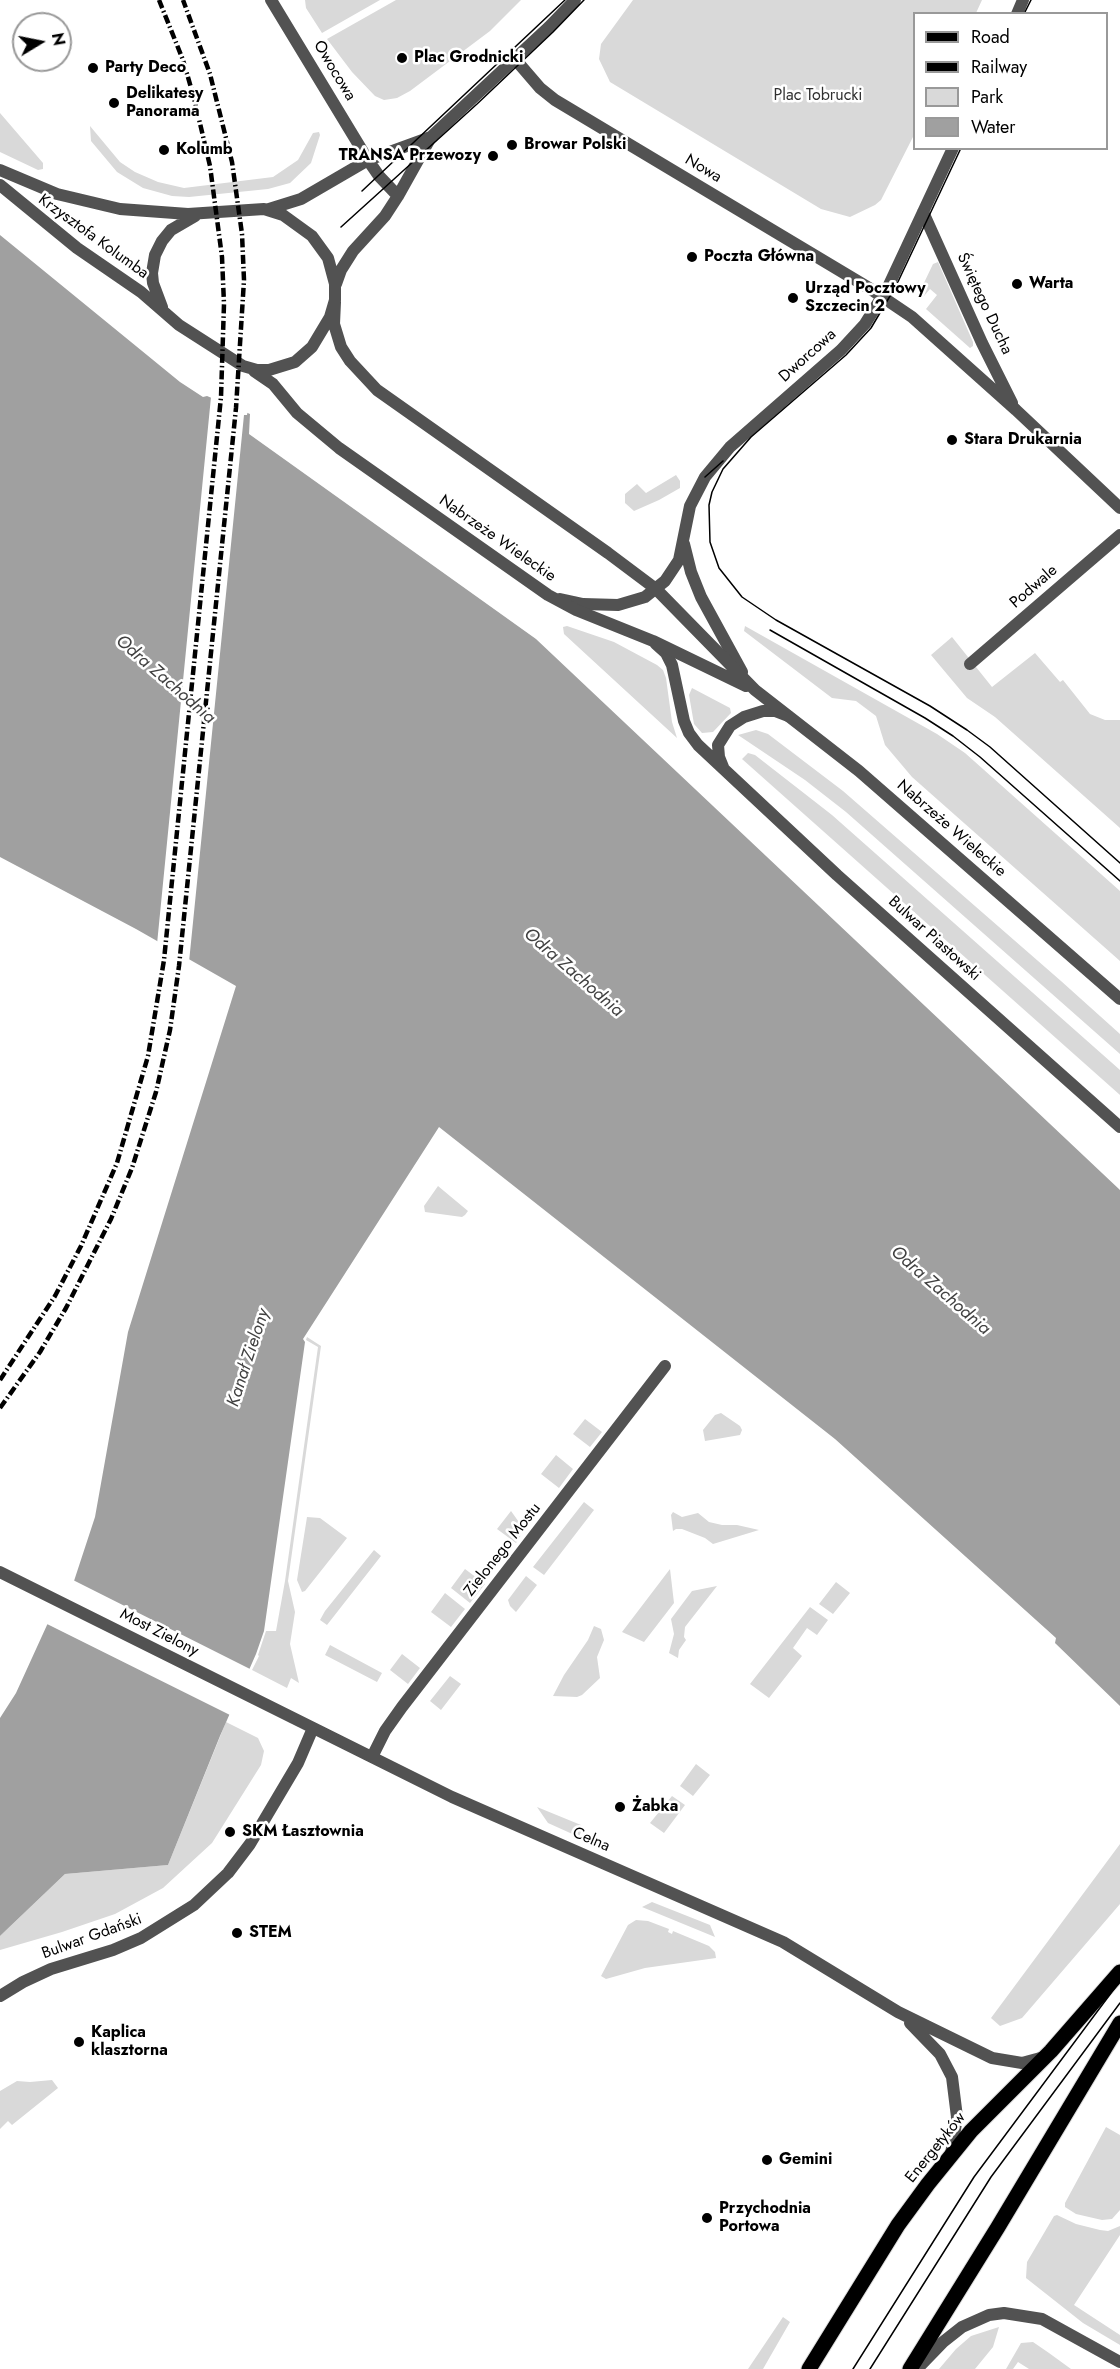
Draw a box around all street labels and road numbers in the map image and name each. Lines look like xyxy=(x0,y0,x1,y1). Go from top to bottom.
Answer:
street label: Owocowa xyxy=(309,37,359,105)
street label: Nowa xyxy=(681,151,725,187)
street label: Krzysztofa Kolumba xyxy=(34,191,152,283)
street label: Świętego Ducha xyxy=(952,250,1016,358)
street label: Dworcowa xyxy=(775,325,841,387)
street label: Nabrzeże Wieleckie xyxy=(435,492,559,586)
street label: Podwale xyxy=(1006,561,1062,613)
street label: Nabrzeże Wieleckie xyxy=(893,776,1009,882)
street label: Bulwar Piastowski xyxy=(884,892,984,986)
street label: Zielonego Mostu xyxy=(461,1499,545,1601)
street label: Most Zielony xyxy=(116,1605,202,1661)
street label: Celna xyxy=(569,1824,613,1856)
street label: Bulwar Gdański xyxy=(39,1910,145,1964)
street label: Energetyków xyxy=(902,2109,970,2187)

